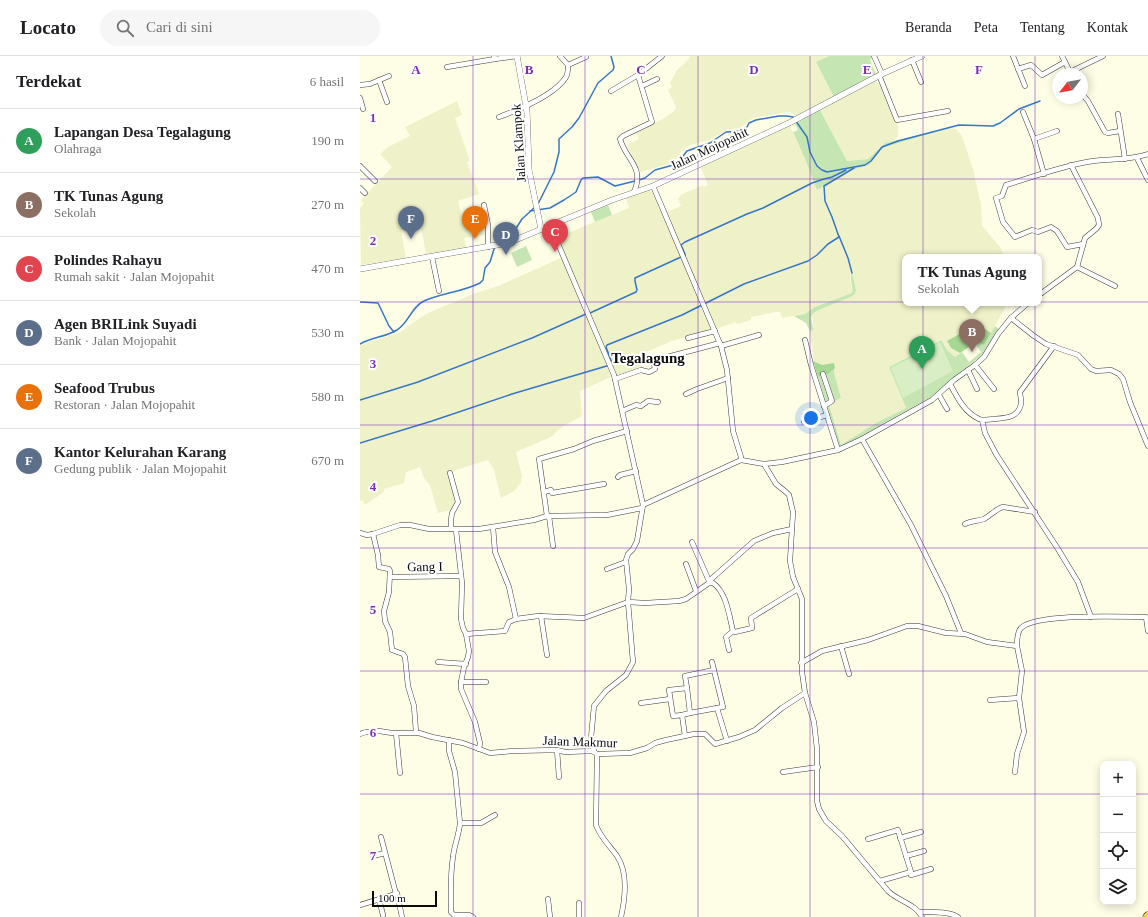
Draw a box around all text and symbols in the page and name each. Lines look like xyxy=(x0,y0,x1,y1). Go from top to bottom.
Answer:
search box xyxy=(100,10,380,46)
text: Locato xyxy=(20,17,76,38)
icon: search xyxy=(114,17,136,39)
text: Cari di sini xyxy=(146,19,213,35)
text: Beranda xyxy=(905,20,952,35)
text: Peta xyxy=(974,20,998,35)
text: Tentang xyxy=(1020,20,1065,35)
text: Kontak xyxy=(1087,20,1128,35)
text: A xyxy=(411,62,421,77)
text: B xyxy=(525,62,534,77)
text: C xyxy=(636,62,646,77)
text: D xyxy=(749,62,759,77)
text: E xyxy=(863,62,871,77)
text: F xyxy=(975,62,983,77)
north arrow xyxy=(1052,68,1088,104)
text: Terdekat xyxy=(16,72,82,91)
text: 6 hasil xyxy=(310,74,344,89)
street label: Jalan Klampok xyxy=(508,103,529,183)
text: 1 xyxy=(370,110,376,125)
text: Lapangan Desa Tegalagung xyxy=(54,124,231,140)
street label: Jalan Mojopahit xyxy=(668,124,751,173)
text: A xyxy=(24,133,34,148)
text: 190 m xyxy=(311,133,344,148)
text: Olahraga xyxy=(54,141,102,156)
text: TK Tunas Agung xyxy=(54,188,163,204)
text: B xyxy=(25,197,33,212)
text: 270 m xyxy=(311,197,344,212)
text: Sekolah xyxy=(54,205,96,220)
pin: F xyxy=(398,206,424,239)
pin: E xyxy=(462,206,488,239)
pin: C xyxy=(542,219,568,252)
pin: D xyxy=(493,222,519,255)
text: 2 xyxy=(370,233,376,248)
text: Polindes Rahayu xyxy=(54,252,162,268)
popup xyxy=(902,254,1042,306)
text: C xyxy=(24,261,34,276)
text: 470 m xyxy=(311,261,344,276)
text: TK Tunas Agung xyxy=(917,264,1027,280)
text: Rumah sakit · Jalan Mojopahit xyxy=(54,269,214,284)
text: Sekolah xyxy=(917,281,959,296)
text: Agen BRILink Suyadi xyxy=(54,316,197,332)
pin: B xyxy=(959,319,985,352)
text: D xyxy=(24,325,34,340)
text: 530 m xyxy=(311,325,344,340)
text: Bank · Jalan Mojopahit xyxy=(54,333,176,348)
pin: A xyxy=(909,336,935,369)
district label: Tegalagung xyxy=(611,350,685,366)
text: 3 xyxy=(370,356,377,371)
text: Seafood Trubus xyxy=(54,380,155,396)
text: E xyxy=(25,389,33,404)
text: 580 m xyxy=(311,389,344,404)
text: Restoran · Jalan Mojopahit xyxy=(54,397,195,412)
your location xyxy=(801,408,821,428)
text: Kantor Kelurahan Karang xyxy=(54,444,226,460)
text: F xyxy=(25,453,33,468)
text: 670 m xyxy=(311,453,344,468)
text: Gedung publik · Jalan Mojopahit xyxy=(54,461,227,476)
text: 4 xyxy=(370,479,377,494)
street label: Gang I xyxy=(407,559,443,574)
text: 5 xyxy=(370,602,377,617)
text: 6 xyxy=(370,725,377,740)
street label: Jalan Makmur xyxy=(542,733,618,750)
map controls xyxy=(1100,761,1136,905)
button: + xyxy=(1100,761,1136,797)
button: − xyxy=(1100,797,1136,833)
button: locate xyxy=(1100,833,1136,869)
text: 7 xyxy=(370,848,377,863)
button: layers xyxy=(1100,869,1136,905)
scale bar xyxy=(372,889,437,908)
text: 100 m xyxy=(378,892,406,904)

